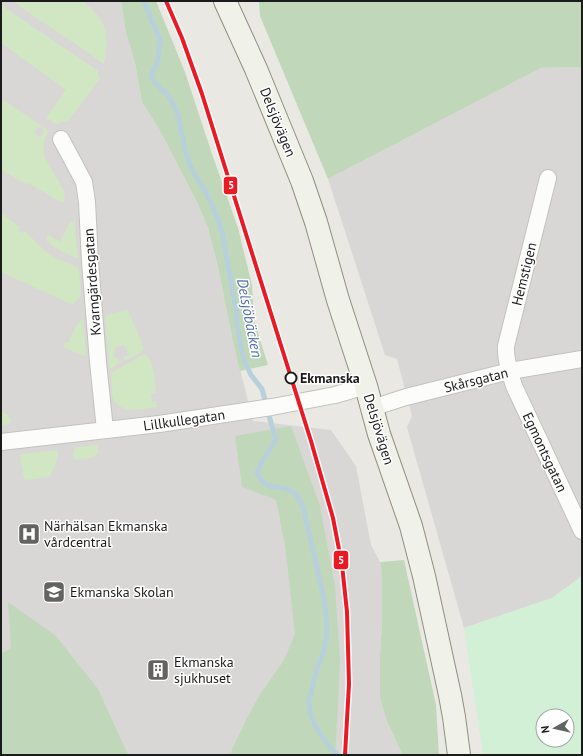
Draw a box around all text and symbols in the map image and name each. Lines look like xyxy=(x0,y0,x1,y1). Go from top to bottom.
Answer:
street label: Delsjövägen xyxy=(256,85,300,159)
line badge: 5 xyxy=(223,176,238,195)
text: 5 xyxy=(228,178,234,192)
street label: Kvarngärdesgatan xyxy=(79,228,105,336)
street label: Hemstigen xyxy=(507,240,541,308)
water label: Delsjöbäcken xyxy=(233,277,267,359)
street label: Skårsgatan xyxy=(442,363,510,397)
place label: Ekmanska xyxy=(300,369,360,387)
marker: Ekmanska xyxy=(284,371,298,385)
street label: Delsjövägen xyxy=(360,391,398,467)
street label: Lillkullegatan xyxy=(142,405,226,435)
street label: Egmontsgatan xyxy=(519,409,571,495)
place label: Närhälsan Ekmanska vårdcentral xyxy=(44,517,168,551)
hospital icon: Närhälsan Ekmanska vårdcentral xyxy=(16,521,42,547)
line badge: 5 xyxy=(333,550,349,570)
text: 5 xyxy=(338,553,344,567)
school or university icon: Ekmanska Skolan xyxy=(41,579,67,605)
place label: Ekmanska Skolan xyxy=(70,583,174,601)
place label: Ekmanska sjukhuset xyxy=(174,653,234,687)
building icon: Ekmanska sjukhuset xyxy=(145,657,171,683)
north arrow xyxy=(535,708,575,748)
text: N xyxy=(538,725,553,734)

